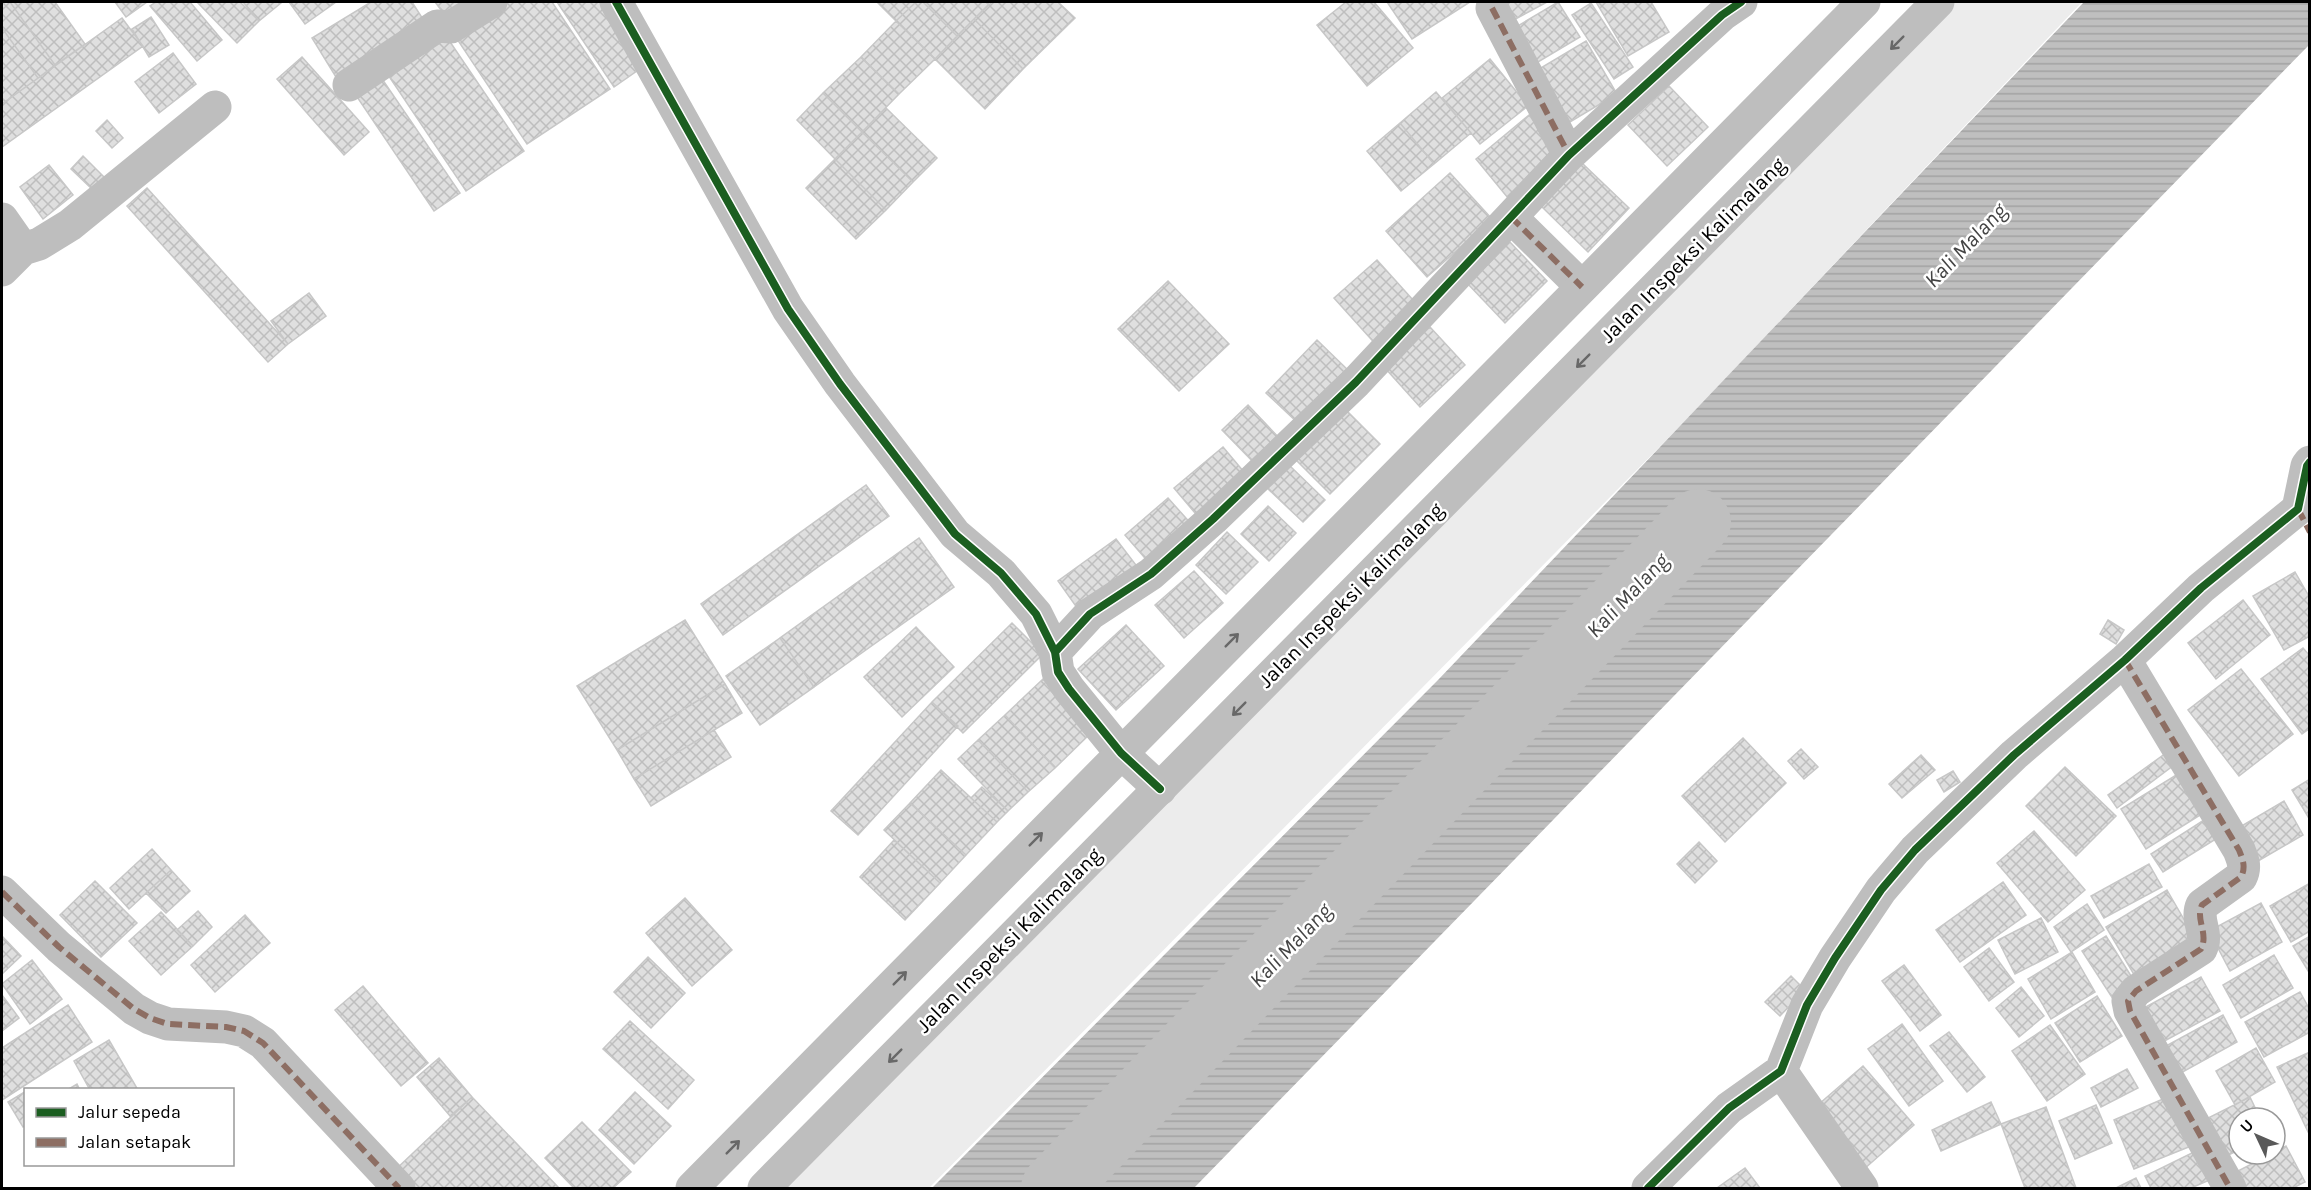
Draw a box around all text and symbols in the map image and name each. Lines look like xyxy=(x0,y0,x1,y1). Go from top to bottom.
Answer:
one-way arrow xyxy=(1890,36,1905,51)
street label: Jalan Inspeksi Kalimalang xyxy=(1596,152,1791,347)
water label: Kali Malang xyxy=(1919,198,2013,293)
one-way arrow xyxy=(1576,353,1590,368)
street label: Jalan Inspeksi Kalimalang xyxy=(1254,497,1449,692)
water label: Kali Malang xyxy=(1581,548,1675,643)
one-way arrow xyxy=(1225,633,1240,648)
one-way arrow xyxy=(1232,701,1247,716)
one-way arrow xyxy=(1029,832,1044,847)
street label: Jalan Inspeksi Kalimalang xyxy=(912,842,1107,1037)
water label: Kali Malang xyxy=(1244,898,1338,993)
one-way arrow xyxy=(892,971,907,985)
one-way arrow xyxy=(888,1049,902,1064)
legend xyxy=(24,1088,234,1166)
text: Jalur sepeda xyxy=(78,1101,181,1123)
north arrow xyxy=(2227,1106,2287,1166)
text: U xyxy=(2236,1115,2257,1136)
text: Jalan setapak xyxy=(78,1131,191,1153)
one-way arrow xyxy=(726,1139,741,1154)

